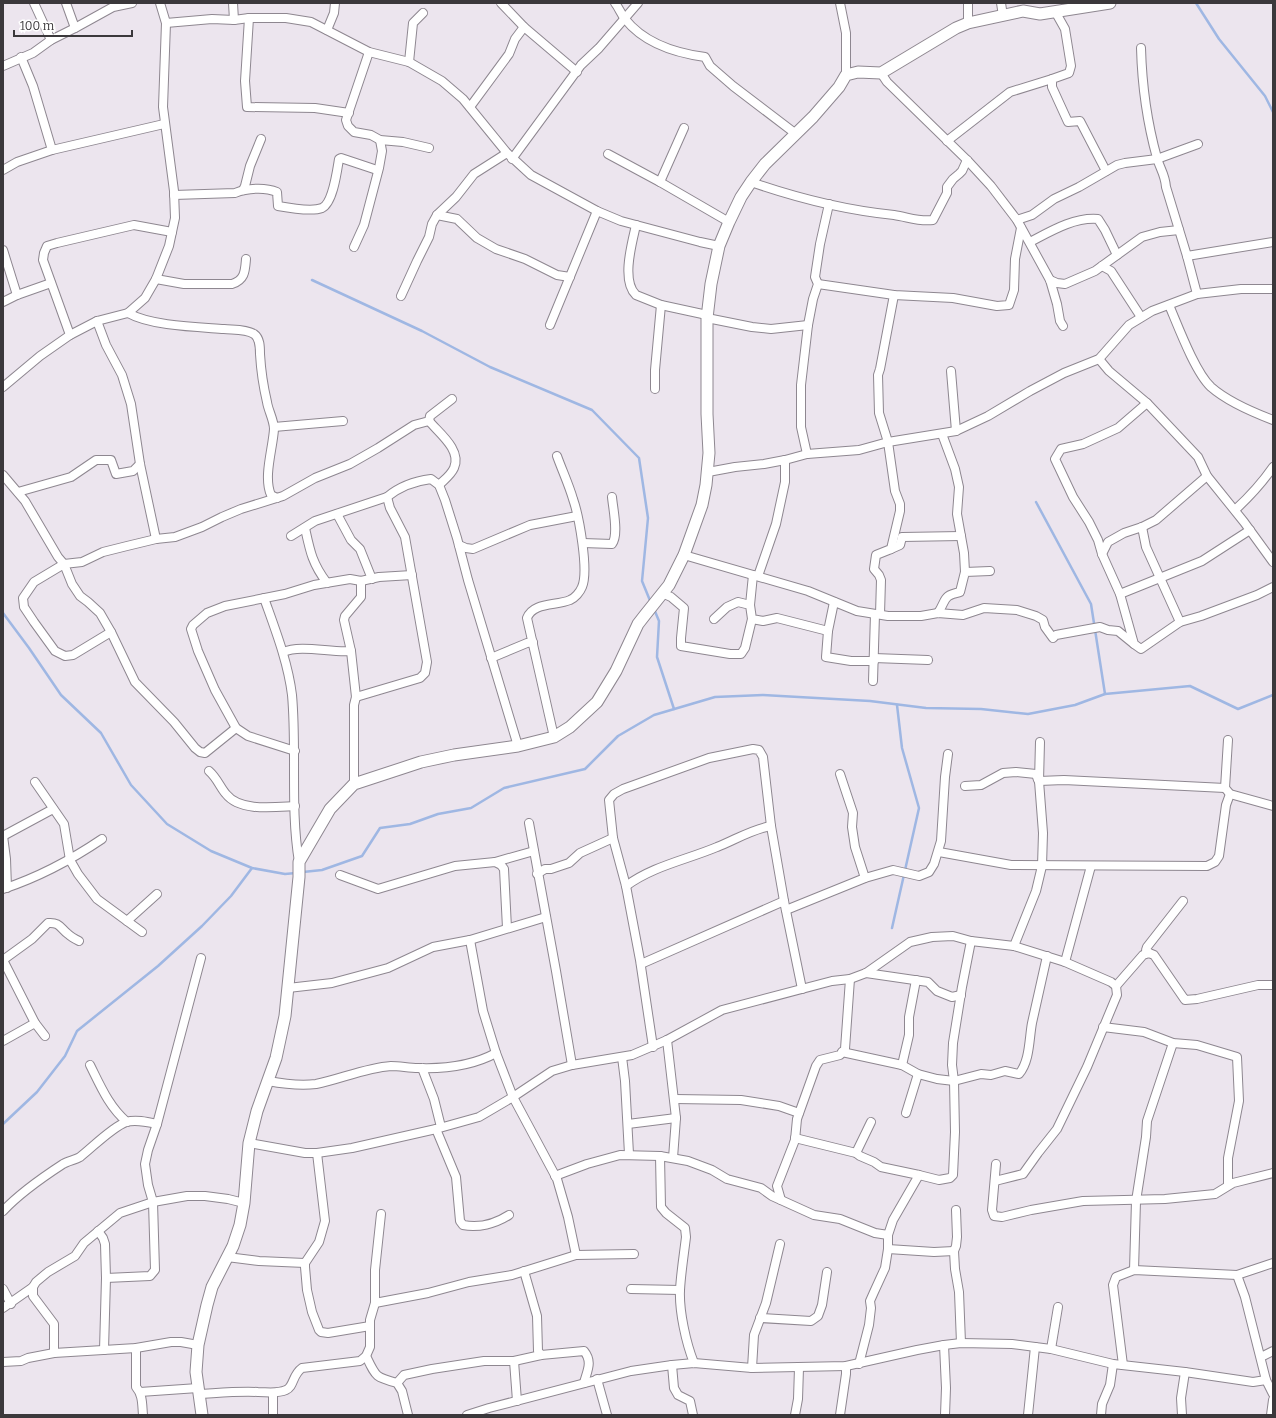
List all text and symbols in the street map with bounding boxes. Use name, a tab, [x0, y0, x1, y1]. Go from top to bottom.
scale bar	[14, 12, 132, 38]
text: 100 m	[20, 19, 55, 33]

